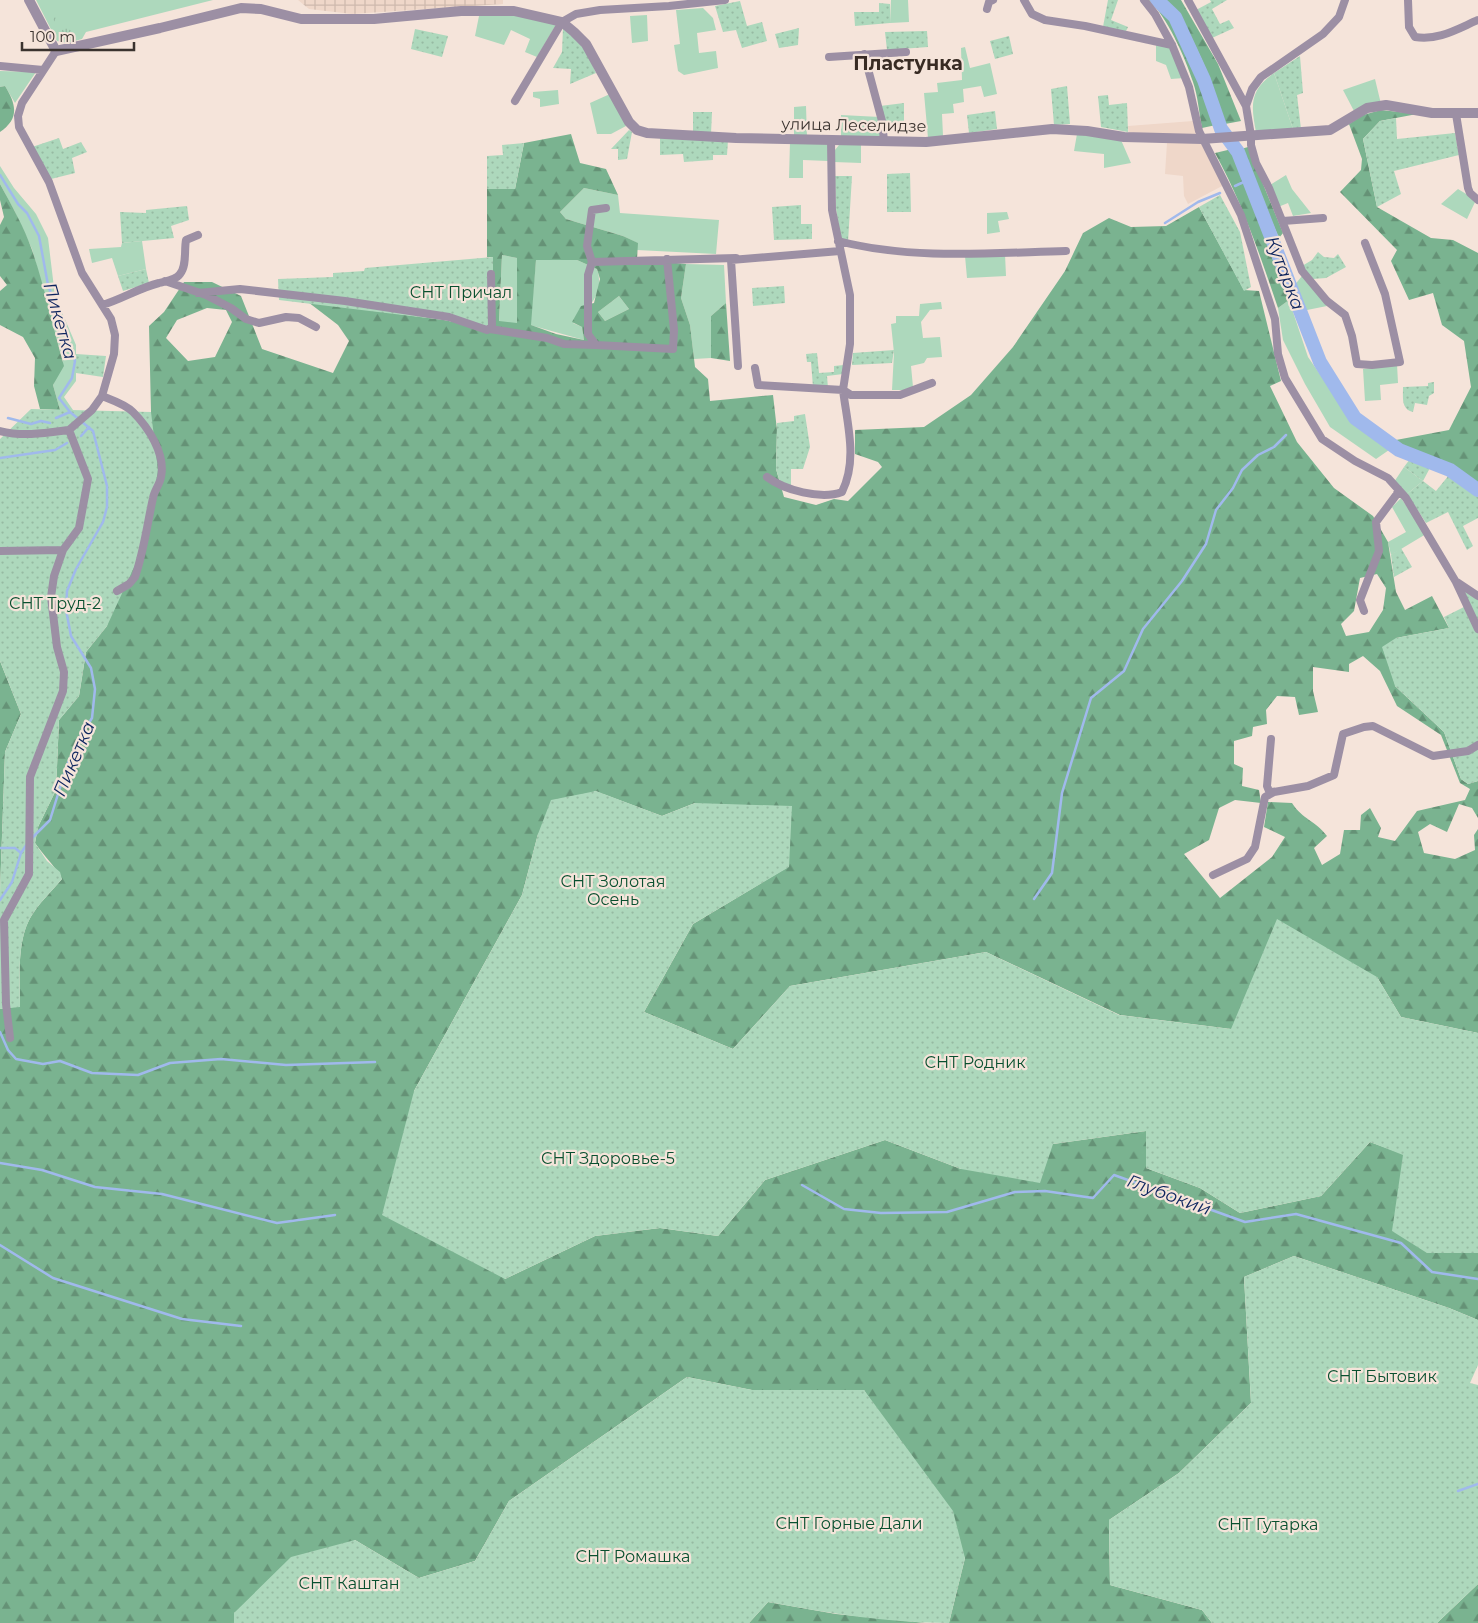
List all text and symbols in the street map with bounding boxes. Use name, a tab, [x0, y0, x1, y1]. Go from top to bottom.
scale bar	[22, 20, 135, 52]
text: 100 m	[30, 27, 75, 46]
district label: Пластунка	[853, 52, 963, 75]
street label: улица Леселидзе	[780, 114, 927, 136]
water label: Кутарка	[1261, 233, 1309, 313]
water label: Пикетка	[39, 280, 81, 362]
park label: СНТ Причал	[410, 283, 512, 302]
park label: СНТ Труд-2	[9, 594, 101, 613]
water label: Пикетка	[48, 718, 100, 800]
park label: СНТ Золотая Осень	[561, 872, 665, 909]
park label: СНТ Родник	[925, 1053, 1026, 1072]
park label: СНТ Здоровье-5	[541, 1149, 675, 1168]
water label: Глубокий	[1124, 1170, 1214, 1220]
park label: СНТ Бытовик	[1327, 1367, 1438, 1386]
park label: СНТ Горные Дали	[775, 1514, 923, 1533]
park label: СНТ Гутарка	[1218, 1515, 1318, 1534]
park label: СНТ Ромашка	[576, 1547, 690, 1566]
park label: СНТ Каштан	[298, 1574, 400, 1593]

